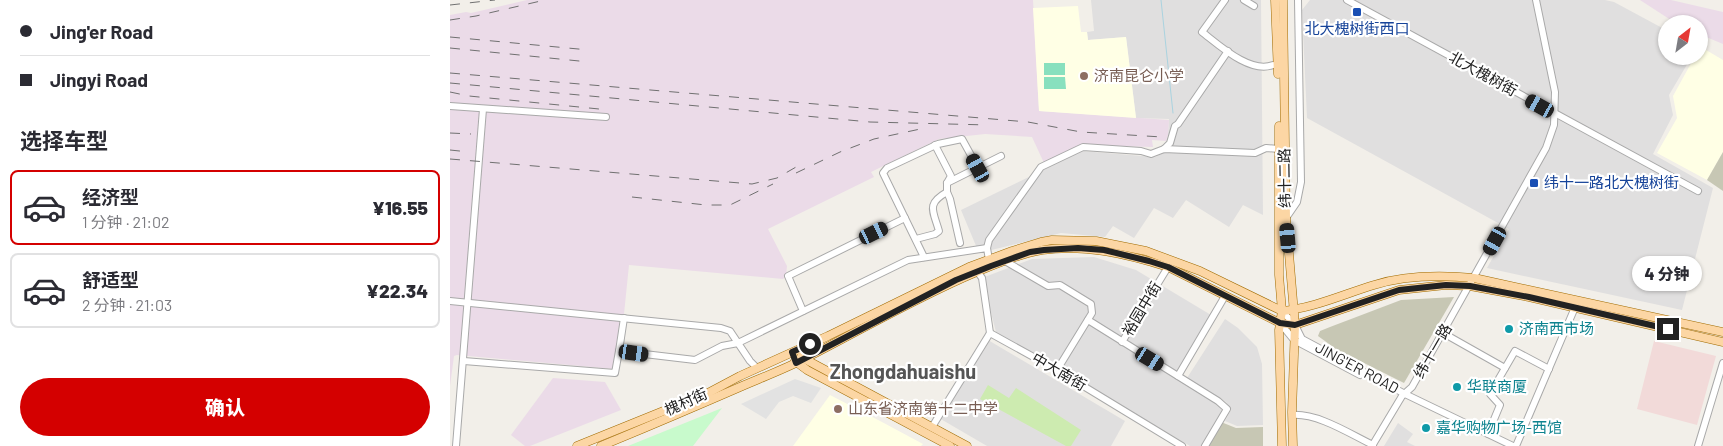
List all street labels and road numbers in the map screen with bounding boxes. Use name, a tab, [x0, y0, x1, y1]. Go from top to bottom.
street label: 北大槐树街	[1446, 47, 1521, 99]
street label: 纬十二路	[1274, 148, 1294, 208]
street label: 裕园中街	[1118, 278, 1164, 339]
street label: 纬十一路	[1409, 320, 1455, 381]
street label: JING'ER ROAD	[1313, 338, 1402, 397]
street label: 中大南街	[1029, 348, 1090, 394]
street label: 槐村街	[661, 384, 710, 418]

